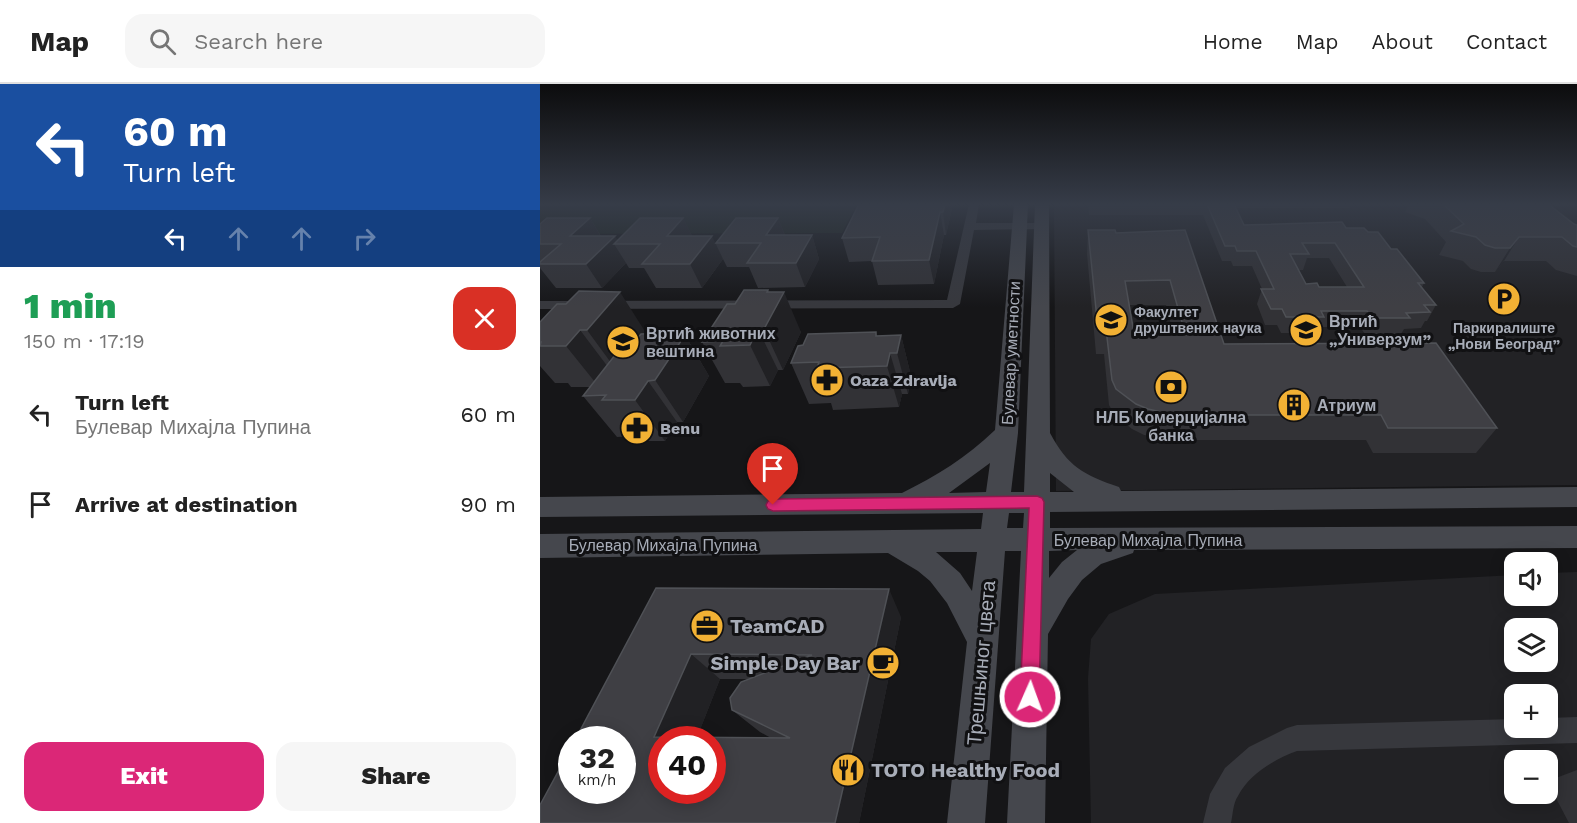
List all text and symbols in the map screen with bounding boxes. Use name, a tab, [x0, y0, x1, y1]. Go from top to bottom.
search box	[125, 14, 545, 68]
text: Map	[30, 25, 89, 58]
icon: search	[146, 25, 179, 58]
text: Search here	[194, 29, 323, 54]
text: Home	[1203, 29, 1263, 54]
text: Map	[1296, 29, 1339, 54]
text: About	[1372, 29, 1433, 54]
text: Contact	[1466, 29, 1547, 54]
text: 60 m	[123, 107, 227, 156]
icon: left	[24, 108, 102, 186]
text: Turn left	[123, 157, 235, 189]
icon: left	[159, 222, 192, 255]
icon: ahead	[222, 222, 255, 255]
icon: ahead	[285, 222, 318, 255]
icon: right	[348, 222, 381, 255]
street label: Булевар уметности	[998, 281, 1024, 425]
parking icon: Паркиралиште „Нови Београд”	[1486, 281, 1522, 317]
text: 1 min	[24, 285, 117, 327]
button: close	[453, 287, 516, 350]
school or university icon: Факултет друштвених наука	[1093, 302, 1129, 338]
place label: Факултет друштвених наука	[1134, 304, 1262, 336]
school or university icon: Вртић „Универзум”	[1288, 312, 1324, 348]
place label: Вртић „Универзум”	[1329, 312, 1431, 349]
place label: Паркиралиште „Нови Београд”	[1448, 320, 1561, 352]
school or university icon: Вртић животних вештина	[605, 324, 641, 360]
place label: Вртић животних вештина	[646, 324, 776, 361]
text: 150 m · 17:19	[24, 329, 145, 353]
pharmacy icon: Oaza Zdravlja	[809, 362, 845, 398]
bank icon: НЛБ Комерцијална банка	[1153, 369, 1189, 405]
place label: Oaza Zdravlja	[850, 371, 958, 390]
building icon: Атриум	[1276, 387, 1312, 423]
text: Turn left	[75, 390, 169, 415]
place label: Атриум	[1317, 396, 1376, 415]
icon: left	[24, 398, 57, 431]
text: 60 m	[460, 402, 516, 427]
place label: НЛБ Комерцијална банка	[1096, 408, 1246, 445]
pharmacy icon: Benu	[619, 410, 655, 446]
text: Булевар Михајла Пупина	[75, 415, 311, 439]
place label: Benu	[660, 419, 700, 438]
pin	[747, 443, 798, 505]
icon: arrive	[756, 452, 789, 485]
icon: arrive	[24, 488, 57, 521]
text: Arrive at destination	[75, 492, 298, 517]
text: 90 m	[460, 492, 516, 517]
street label: Булевар Михајла Пупина	[1054, 531, 1242, 550]
street label: Булевар Михајла Пупина	[569, 536, 757, 555]
map controls	[1504, 552, 1558, 804]
button: sound	[1504, 552, 1558, 606]
street label: Трешњиног цвета	[962, 579, 1000, 746]
office icon: TeamCAD	[689, 608, 725, 644]
place label: TeamCAD	[730, 614, 825, 638]
button: layers	[1504, 618, 1558, 672]
cafe icon: Simple Day Bar	[865, 645, 901, 681]
place label: Simple Day Bar	[711, 651, 860, 675]
position arrow	[998, 665, 1062, 729]
button: +	[1504, 684, 1558, 738]
speed limit sign: 40	[648, 726, 726, 804]
text: 32	[579, 740, 615, 775]
button: Exit	[24, 742, 264, 811]
button: Share	[276, 742, 516, 811]
button: −	[1504, 750, 1558, 804]
restaurant icon: TOTO Healthy Food	[830, 752, 866, 788]
place label: TOTO Healthy Food	[871, 758, 1060, 782]
text: km/h	[578, 771, 616, 789]

